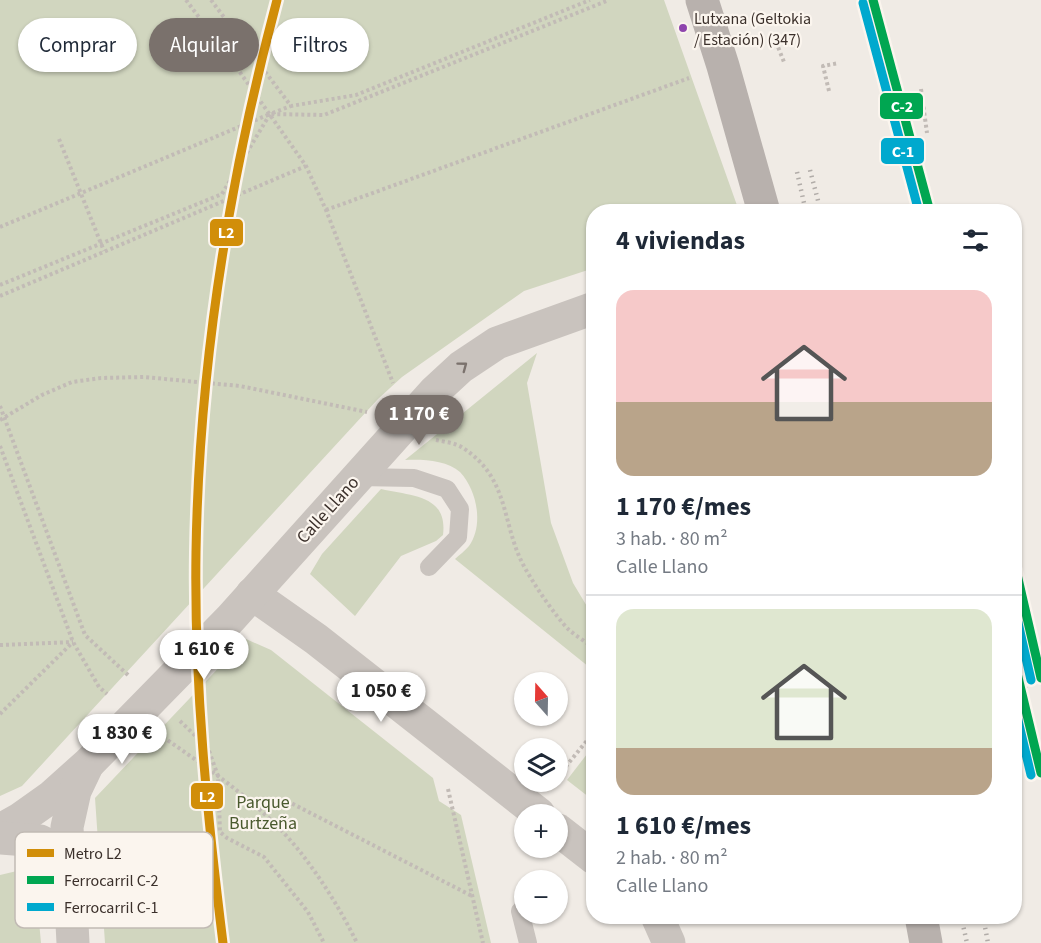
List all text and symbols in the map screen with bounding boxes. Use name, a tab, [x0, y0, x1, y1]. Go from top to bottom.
place label: Lutxana (Geltokia / Estación) (347)	[694, 8, 811, 51]
chip: Comprar	[18, 18, 137, 72]
chip: Alquilar	[149, 18, 259, 72]
chip: Filtros	[271, 18, 369, 72]
marker: Lutxana (Geltokia / Estación) (347)	[677, 22, 689, 34]
line badge: C-2	[879, 92, 924, 120]
text: C-2	[891, 96, 913, 118]
line badge: C-1	[880, 137, 925, 165]
text: C-1	[892, 141, 914, 163]
line badge: L2	[209, 218, 244, 247]
text: L2	[218, 222, 234, 244]
text: 4 viviendas	[616, 222, 745, 259]
icon: filters	[959, 224, 992, 257]
icon: home	[750, 329, 858, 437]
one-way arrow	[456, 363, 467, 374]
pin: 1 170 €	[364, 395, 474, 446]
text: 1 170 €	[389, 400, 449, 428]
street label: Calle Llano	[291, 471, 365, 549]
text: 1 170 €/mes	[616, 488, 751, 525]
text: 3 hab. · 80 m²	[616, 525, 728, 553]
text: Calle Llano	[616, 553, 708, 581]
pin: 1 610 €	[149, 630, 259, 681]
text: 1 610 €	[174, 635, 234, 663]
icon: home	[750, 648, 858, 756]
pin: 1 050 €	[326, 672, 436, 723]
north arrow	[514, 672, 568, 726]
map controls	[514, 672, 568, 924]
text: 1 050 €	[351, 677, 411, 705]
pin: 1 830 €	[67, 714, 177, 765]
text: 1 830 €	[92, 719, 152, 747]
button: layers	[514, 738, 568, 792]
line badge: L2	[190, 782, 224, 810]
text: L2	[199, 786, 215, 808]
park label: Parque Burtzeña	[229, 790, 297, 836]
button: +	[514, 804, 568, 858]
text: 1 610 €/mes	[616, 807, 751, 844]
legend	[15, 832, 213, 928]
text: Metro L2	[64, 843, 122, 865]
text: 2 hab. · 80 m²	[616, 844, 728, 872]
text: Ferrocarril C-2	[64, 870, 158, 892]
button: −	[514, 870, 568, 924]
text: Calle Llano	[616, 872, 708, 900]
text: Ferrocarril C-1	[64, 897, 158, 919]

